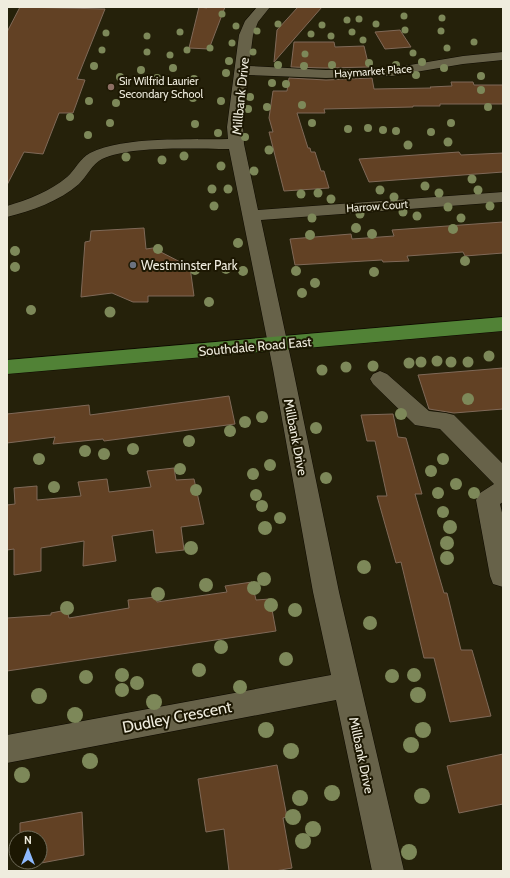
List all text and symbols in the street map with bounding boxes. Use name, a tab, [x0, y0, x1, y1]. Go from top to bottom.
street label: Millbank Drive	[228, 56, 252, 136]
street label: Haymarket Place	[334, 61, 413, 81]
place label: Sir Wilfrid Laurier Secondary School	[119, 74, 204, 101]
marker: Sir Wilfrid Laurier Secondary School	[106, 82, 116, 92]
street label: Harrow Court	[346, 197, 409, 215]
place label: Westminster Park	[141, 257, 238, 273]
marker: Westminster Park	[128, 260, 138, 270]
street label: Southdale Road East	[198, 333, 313, 359]
street label: Millbank Drive	[281, 397, 311, 477]
street label: Dudley Crescent	[121, 697, 234, 737]
street label: Millbank Drive	[346, 715, 378, 795]
north arrow	[8, 830, 48, 870]
text: N	[24, 833, 32, 847]

